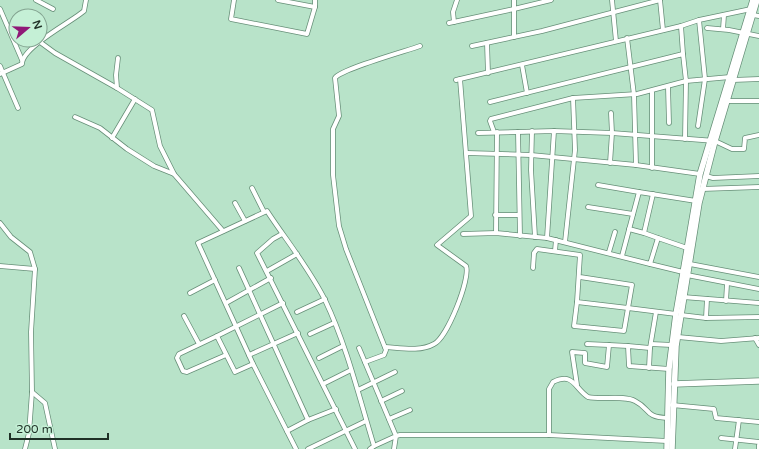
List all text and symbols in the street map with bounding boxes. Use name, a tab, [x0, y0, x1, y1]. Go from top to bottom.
north arrow	[8, 8, 48, 48]
text: N	[29, 19, 45, 31]
scale bar	[10, 415, 108, 441]
text: 200 m	[16, 422, 53, 436]

